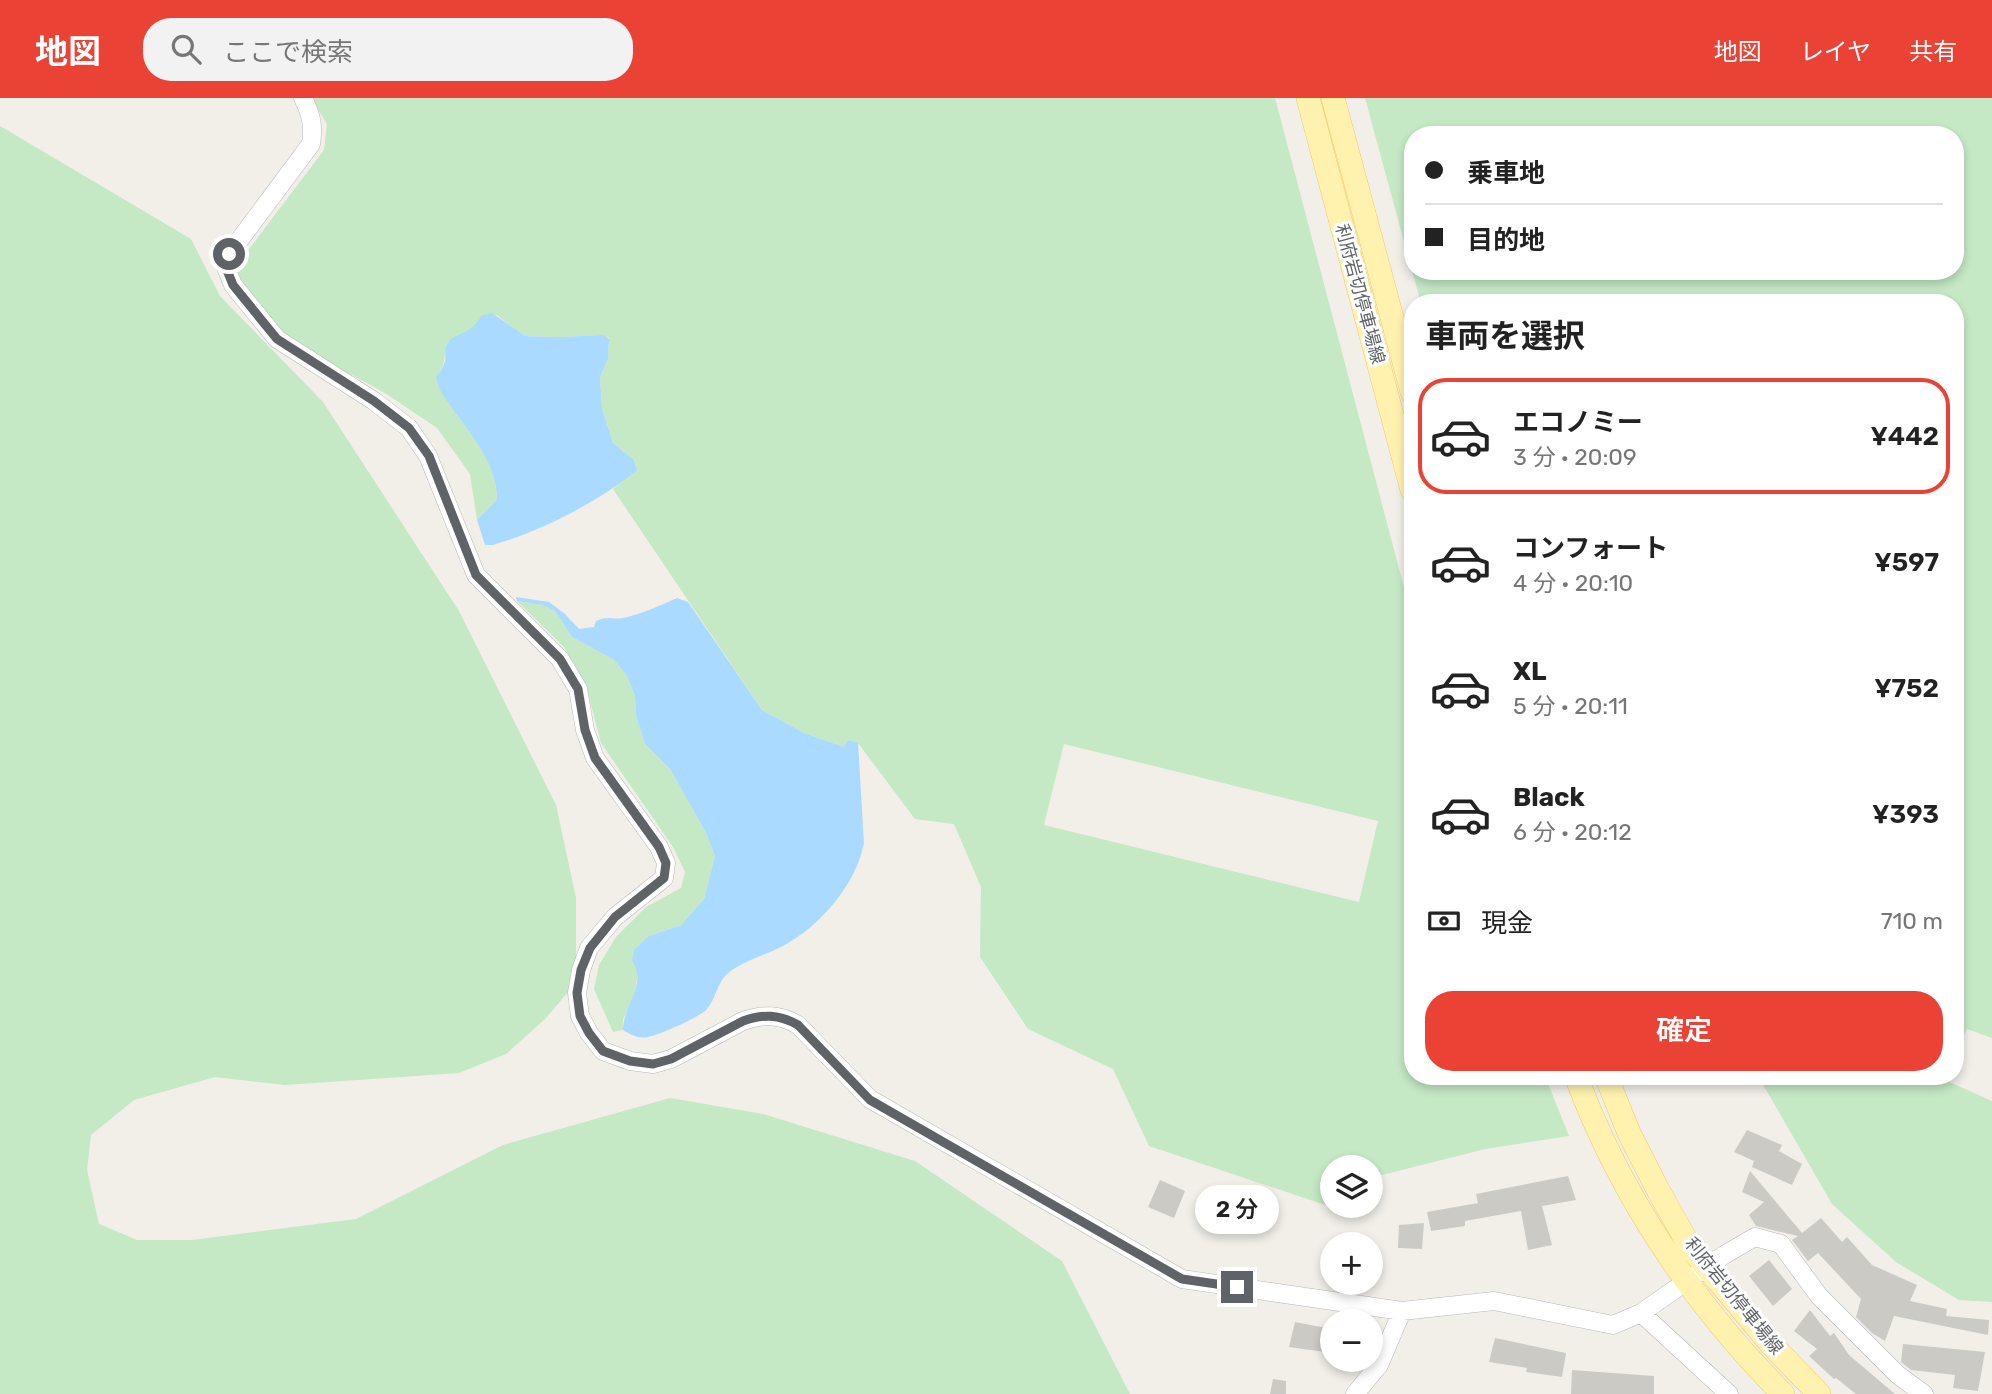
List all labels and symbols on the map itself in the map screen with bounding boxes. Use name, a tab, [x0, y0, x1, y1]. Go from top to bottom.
street label: 利府岩切停車場線	[1331, 222, 1389, 366]
route start	[213, 238, 245, 270]
callout: 2 分	[1195, 1186, 1279, 1234]
street label: 利府岩切停車場線	[1680, 1233, 1788, 1359]
route end	[1221, 1271, 1253, 1303]

